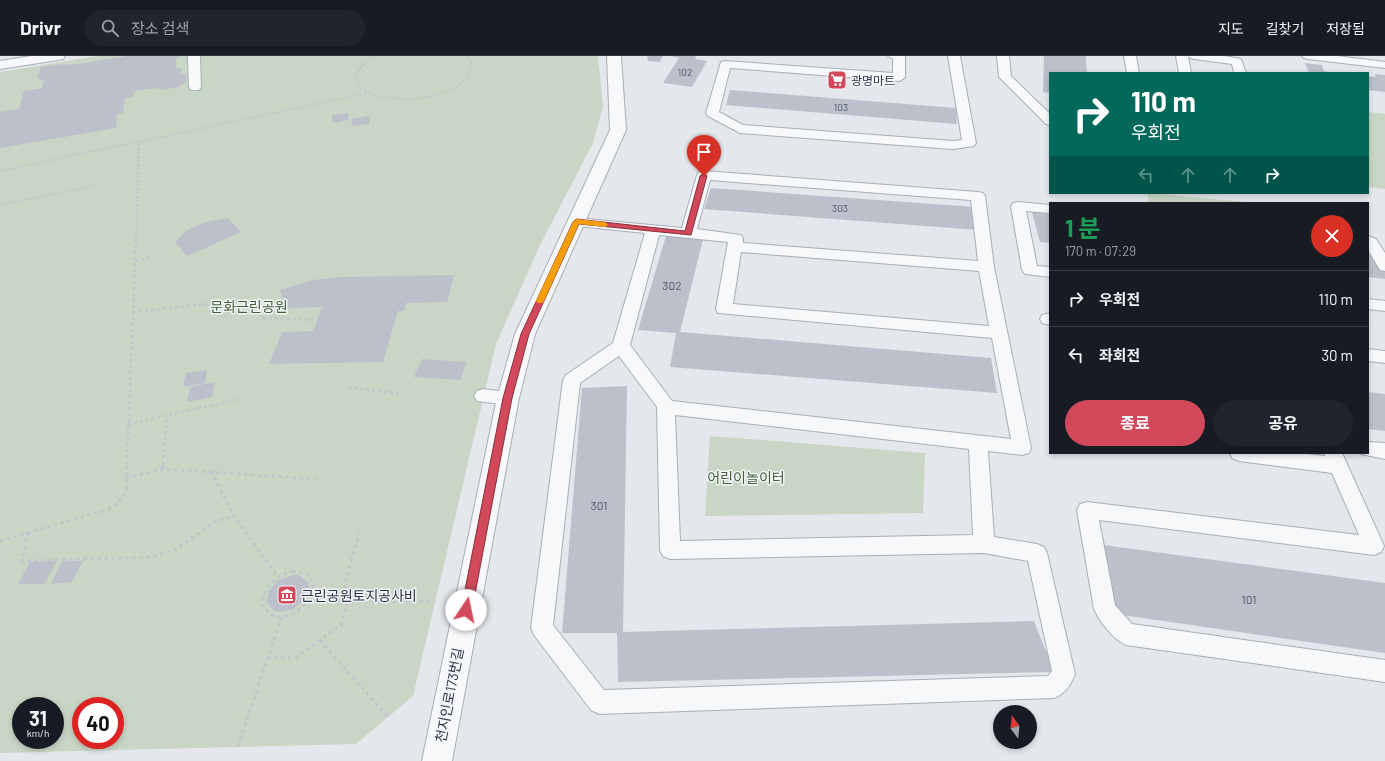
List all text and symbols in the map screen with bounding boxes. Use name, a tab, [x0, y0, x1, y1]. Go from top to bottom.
search box	[85, 10, 365, 46]
text: Drivr	[20, 16, 61, 39]
icon: search	[99, 17, 121, 39]
text: 장소 검색	[131, 19, 189, 37]
text: 지도	[1218, 20, 1244, 37]
text: 길찾기	[1266, 20, 1304, 37]
text: 저장됨	[1326, 20, 1365, 37]
house number: 102	[678, 66, 692, 78]
supermarket icon: 광명마트	[826, 69, 848, 91]
place label: 광명마트	[851, 73, 895, 87]
text: 110 m	[1131, 84, 1196, 118]
icon: right	[1065, 88, 1117, 140]
house number: 103	[834, 101, 848, 113]
text: 우회전	[1131, 121, 1181, 143]
pin	[687, 135, 721, 176]
icon: arrive	[693, 141, 715, 163]
icon: left	[1135, 164, 1157, 186]
icon: ahead	[1177, 164, 1199, 186]
icon: ahead	[1219, 164, 1241, 186]
icon: right	[1261, 164, 1283, 186]
house number: 303	[832, 202, 848, 214]
text: 1 분	[1065, 213, 1100, 242]
button: close	[1311, 215, 1353, 257]
text: 170 m · 07:29	[1065, 243, 1136, 259]
house number: 302	[662, 278, 682, 292]
icon: right	[1065, 288, 1087, 310]
text: 우회전	[1099, 290, 1140, 308]
text: 110 m	[1319, 290, 1353, 308]
park label: 문화근린공원	[210, 298, 288, 315]
icon: left	[1065, 344, 1087, 366]
text: 좌회전	[1099, 346, 1140, 364]
text: 30 m	[1321, 346, 1353, 364]
button: 종료	[1065, 400, 1205, 446]
button: 공유	[1213, 400, 1353, 446]
park label: 어린이놀이터	[707, 469, 785, 486]
house number: 301	[591, 498, 607, 512]
museum icon: 근린공원토지공사비	[276, 584, 298, 606]
place label: 근린공원토지공사비	[301, 587, 417, 604]
position arrow	[445, 589, 487, 631]
house number: 101	[1242, 592, 1256, 606]
street label: 천지인로173번길	[431, 646, 467, 744]
speed limit sign: 40	[72, 697, 124, 749]
north arrow	[993, 705, 1037, 749]
map controls	[993, 705, 1037, 749]
text: 31	[29, 706, 47, 730]
text: km/h	[27, 727, 49, 739]

